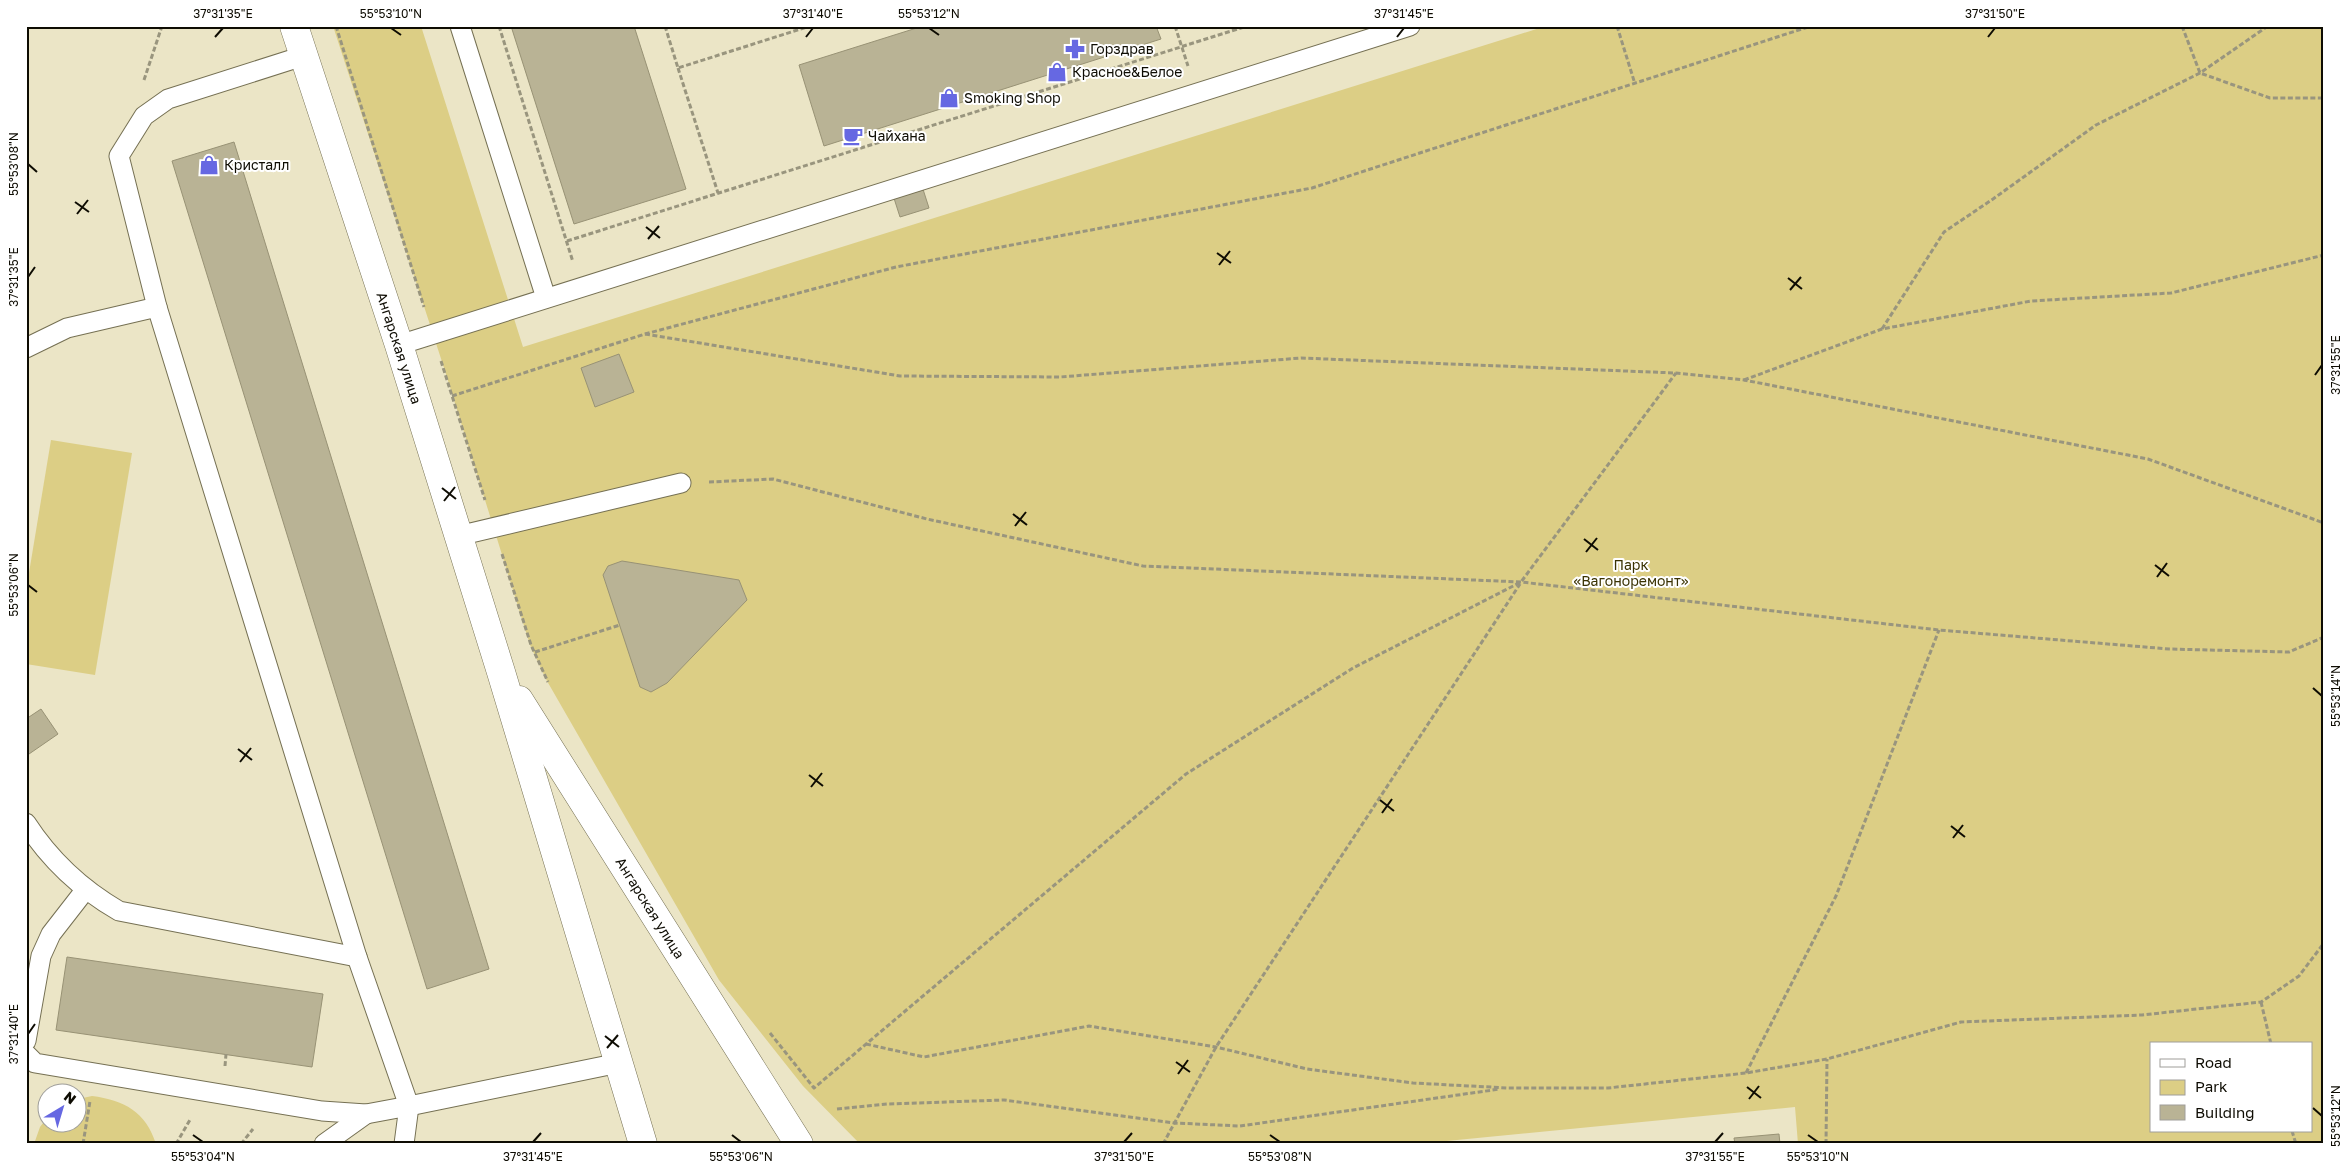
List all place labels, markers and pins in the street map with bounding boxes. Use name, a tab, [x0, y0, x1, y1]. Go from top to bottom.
pharmacy icon: Горздрав	[1064, 38, 1086, 60]
place label: Горздрав	[1090, 40, 1154, 57]
shop icon: Красное&Белое	[1046, 61, 1068, 83]
place label: Красное&Белое	[1072, 63, 1182, 80]
shop icon: Smoking Shop	[938, 87, 960, 109]
place label: Smoking Shop	[964, 89, 1061, 106]
cafe icon: Чайхана	[842, 125, 864, 147]
place label: Чайхана	[868, 127, 926, 144]
shop icon: Кристалл	[198, 154, 220, 176]
place label: Кристалл	[224, 156, 289, 173]

